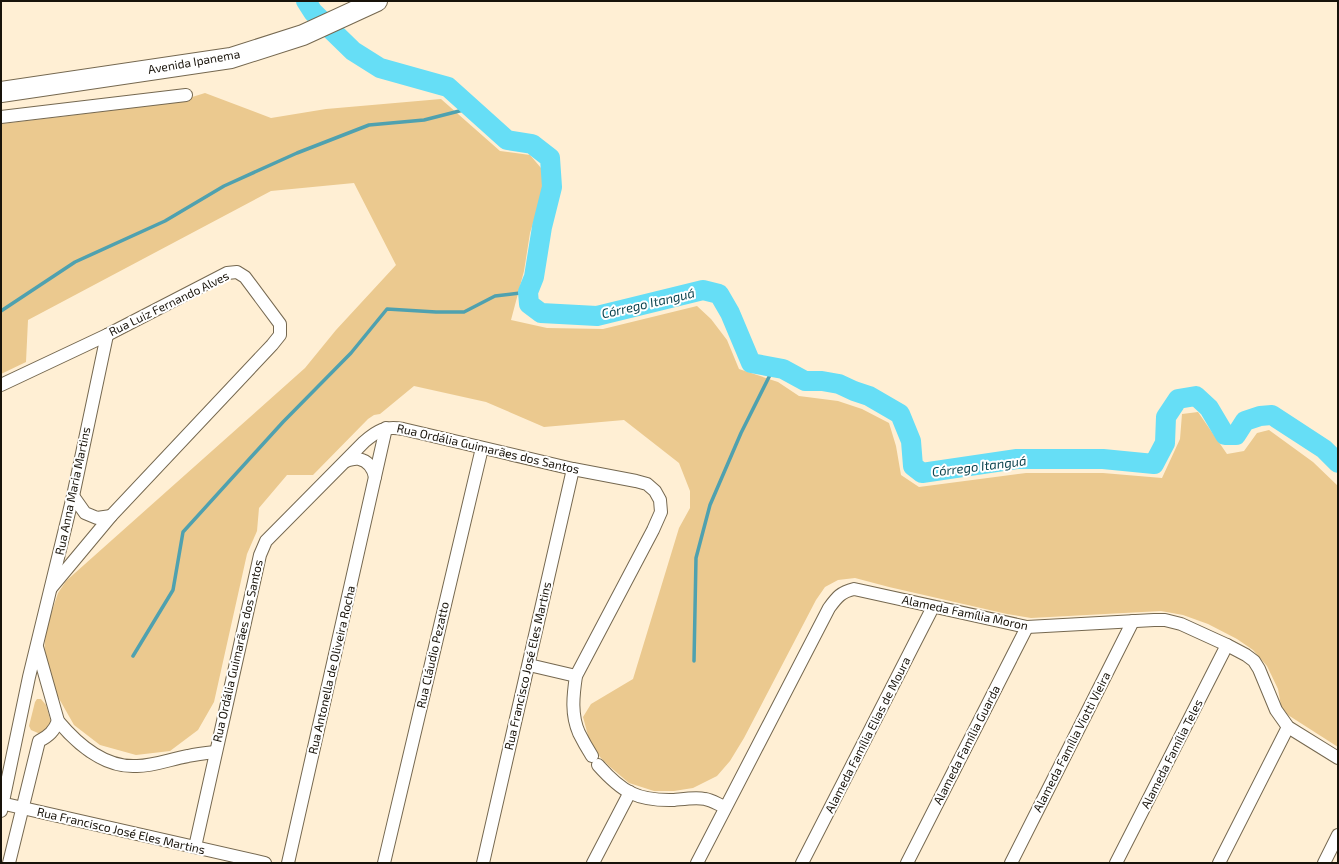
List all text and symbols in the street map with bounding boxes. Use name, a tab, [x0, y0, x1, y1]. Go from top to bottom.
street label: Avenida Ipanema	[147, 46, 241, 76]
street label: Rua Luiz Fernando Alves	[106, 268, 231, 338]
water label: Córrego Itanguá	[600, 285, 696, 321]
street label: Rua Ordália Guimarães dos Santos	[396, 420, 581, 476]
street label: Rua Anna Maria Martins	[52, 425, 92, 556]
water label: Córrego Itanguá	[931, 452, 1027, 480]
street label: Rua Ordália Guimarães dos Santos	[209, 558, 265, 743]
street label: Rua Francisco José Eles Martins	[501, 580, 553, 751]
street label: Rua Antonella de Oliveira Rocha	[305, 584, 357, 756]
street label: Alameda Família Moron	[901, 592, 1030, 632]
street label: Rua Cláudio Pezatto	[413, 600, 451, 709]
street label: Alameda Família Elias de Moura	[822, 654, 913, 815]
street label: Alameda Família Viotti Vieira	[1030, 669, 1113, 814]
street label: Alameda Família Guarda	[930, 683, 1002, 806]
street label: Alameda Família Teles	[1137, 697, 1205, 810]
street label: Rua Francisco José Eles Martins	[36, 804, 207, 856]

